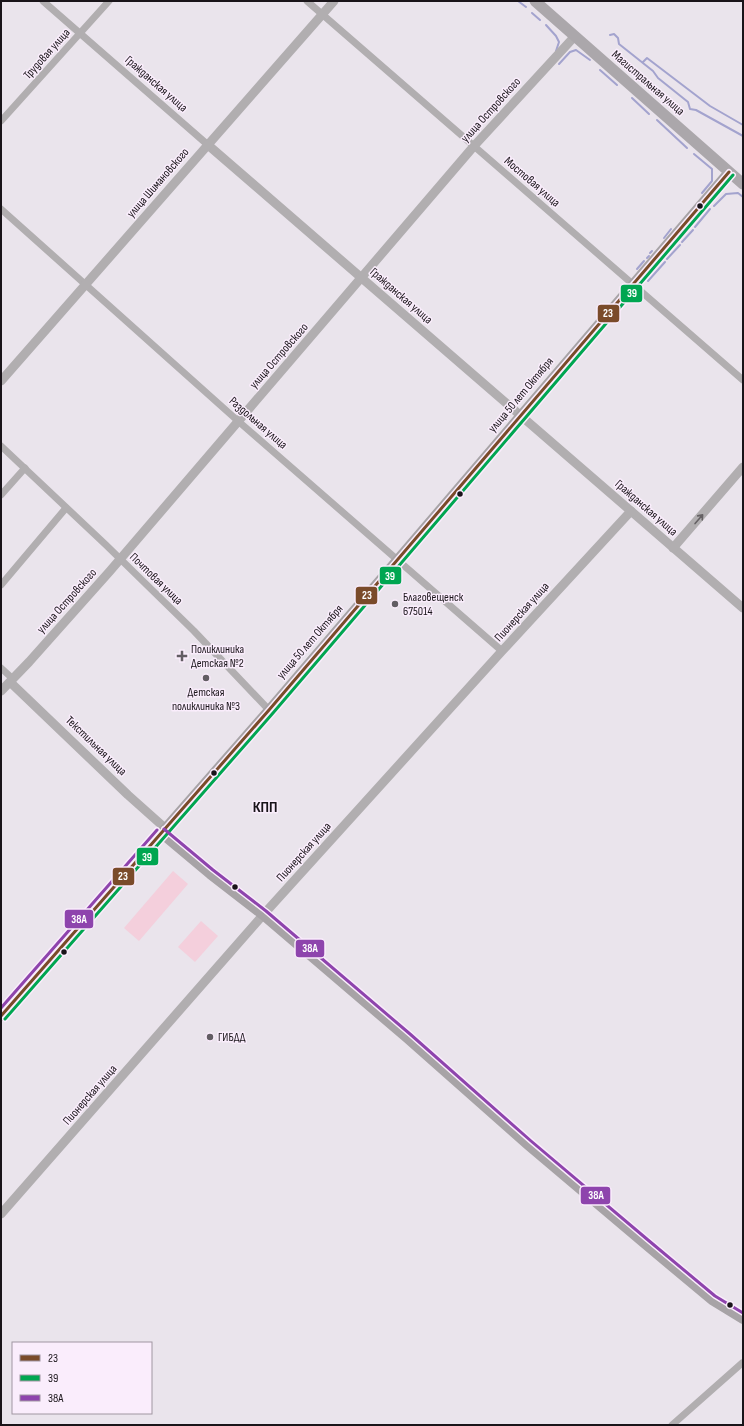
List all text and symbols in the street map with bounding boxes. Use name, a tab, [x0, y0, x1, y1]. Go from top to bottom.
street label: Трудовая улица	[20, 25, 74, 82]
street label: Магистральная улица	[608, 47, 688, 119]
street label: Гражданская улица	[122, 53, 191, 115]
street label: улица Островского	[458, 74, 524, 146]
street label: улица Шимановского	[124, 145, 192, 221]
street label: Мостовая улица	[501, 154, 563, 211]
unlabelled marker	[695, 201, 705, 211]
street label: Гражданская улица	[367, 265, 436, 327]
line badge: 39	[620, 284, 643, 303]
text: 39	[627, 287, 637, 300]
line badge: 23	[597, 304, 620, 323]
text: 23	[603, 307, 613, 320]
street label: улица Островского	[246, 320, 312, 392]
street label: улица 50 лет Октября	[485, 354, 557, 436]
street label: Раздольная улица	[226, 394, 290, 453]
street label: Гражданская улица	[612, 477, 681, 539]
unlabelled marker	[455, 489, 465, 499]
one-way arrow	[694, 514, 703, 524]
street label: Почтовая улица	[126, 550, 186, 608]
street label: улица Островского	[34, 565, 100, 637]
line badge: 39	[379, 566, 402, 585]
text: 39	[385, 570, 395, 583]
street label: Пионерская улица	[491, 579, 553, 645]
line badge: 23	[355, 586, 378, 605]
text: 23	[362, 589, 372, 602]
place label: Благовещенск 675014	[403, 590, 464, 619]
marker: Благовещенск 675014	[390, 599, 400, 609]
street label: улица 50 лет Октября	[274, 602, 347, 682]
place label: Поликлиника Детская №2	[191, 642, 245, 671]
marker: Поликлиника Детская №2	[176, 650, 188, 662]
marker: Детская поликлиника №3	[201, 673, 211, 683]
place label: Детская поликлиника №3	[172, 685, 240, 714]
street label: Текстильная улица	[62, 713, 130, 779]
unlabelled marker	[209, 768, 219, 778]
district label: КПП	[253, 798, 277, 817]
street label: Пионерская улица	[273, 819, 335, 885]
line badge: 39	[136, 847, 159, 866]
text: 39	[142, 851, 152, 864]
line badge: 23	[112, 867, 135, 886]
text: 23	[118, 870, 128, 883]
unlabelled marker	[230, 882, 240, 892]
line badge: 38А	[64, 909, 94, 929]
text: 38А	[71, 913, 87, 926]
line badge: 38А	[295, 939, 325, 958]
text: 38А	[302, 942, 318, 955]
unlabelled marker	[59, 947, 69, 957]
place label: ГИБДД	[218, 1030, 246, 1045]
marker: ГИБДД	[205, 1032, 215, 1042]
street label: Пионерская улица	[60, 1062, 120, 1128]
line badge: 38А	[580, 1186, 611, 1205]
text: 38А	[588, 1189, 604, 1202]
unlabelled marker	[725, 1300, 735, 1310]
legend	[12, 1342, 152, 1414]
text: 23	[48, 1351, 58, 1366]
text: 39	[48, 1371, 58, 1386]
text: 38А	[48, 1391, 64, 1406]

